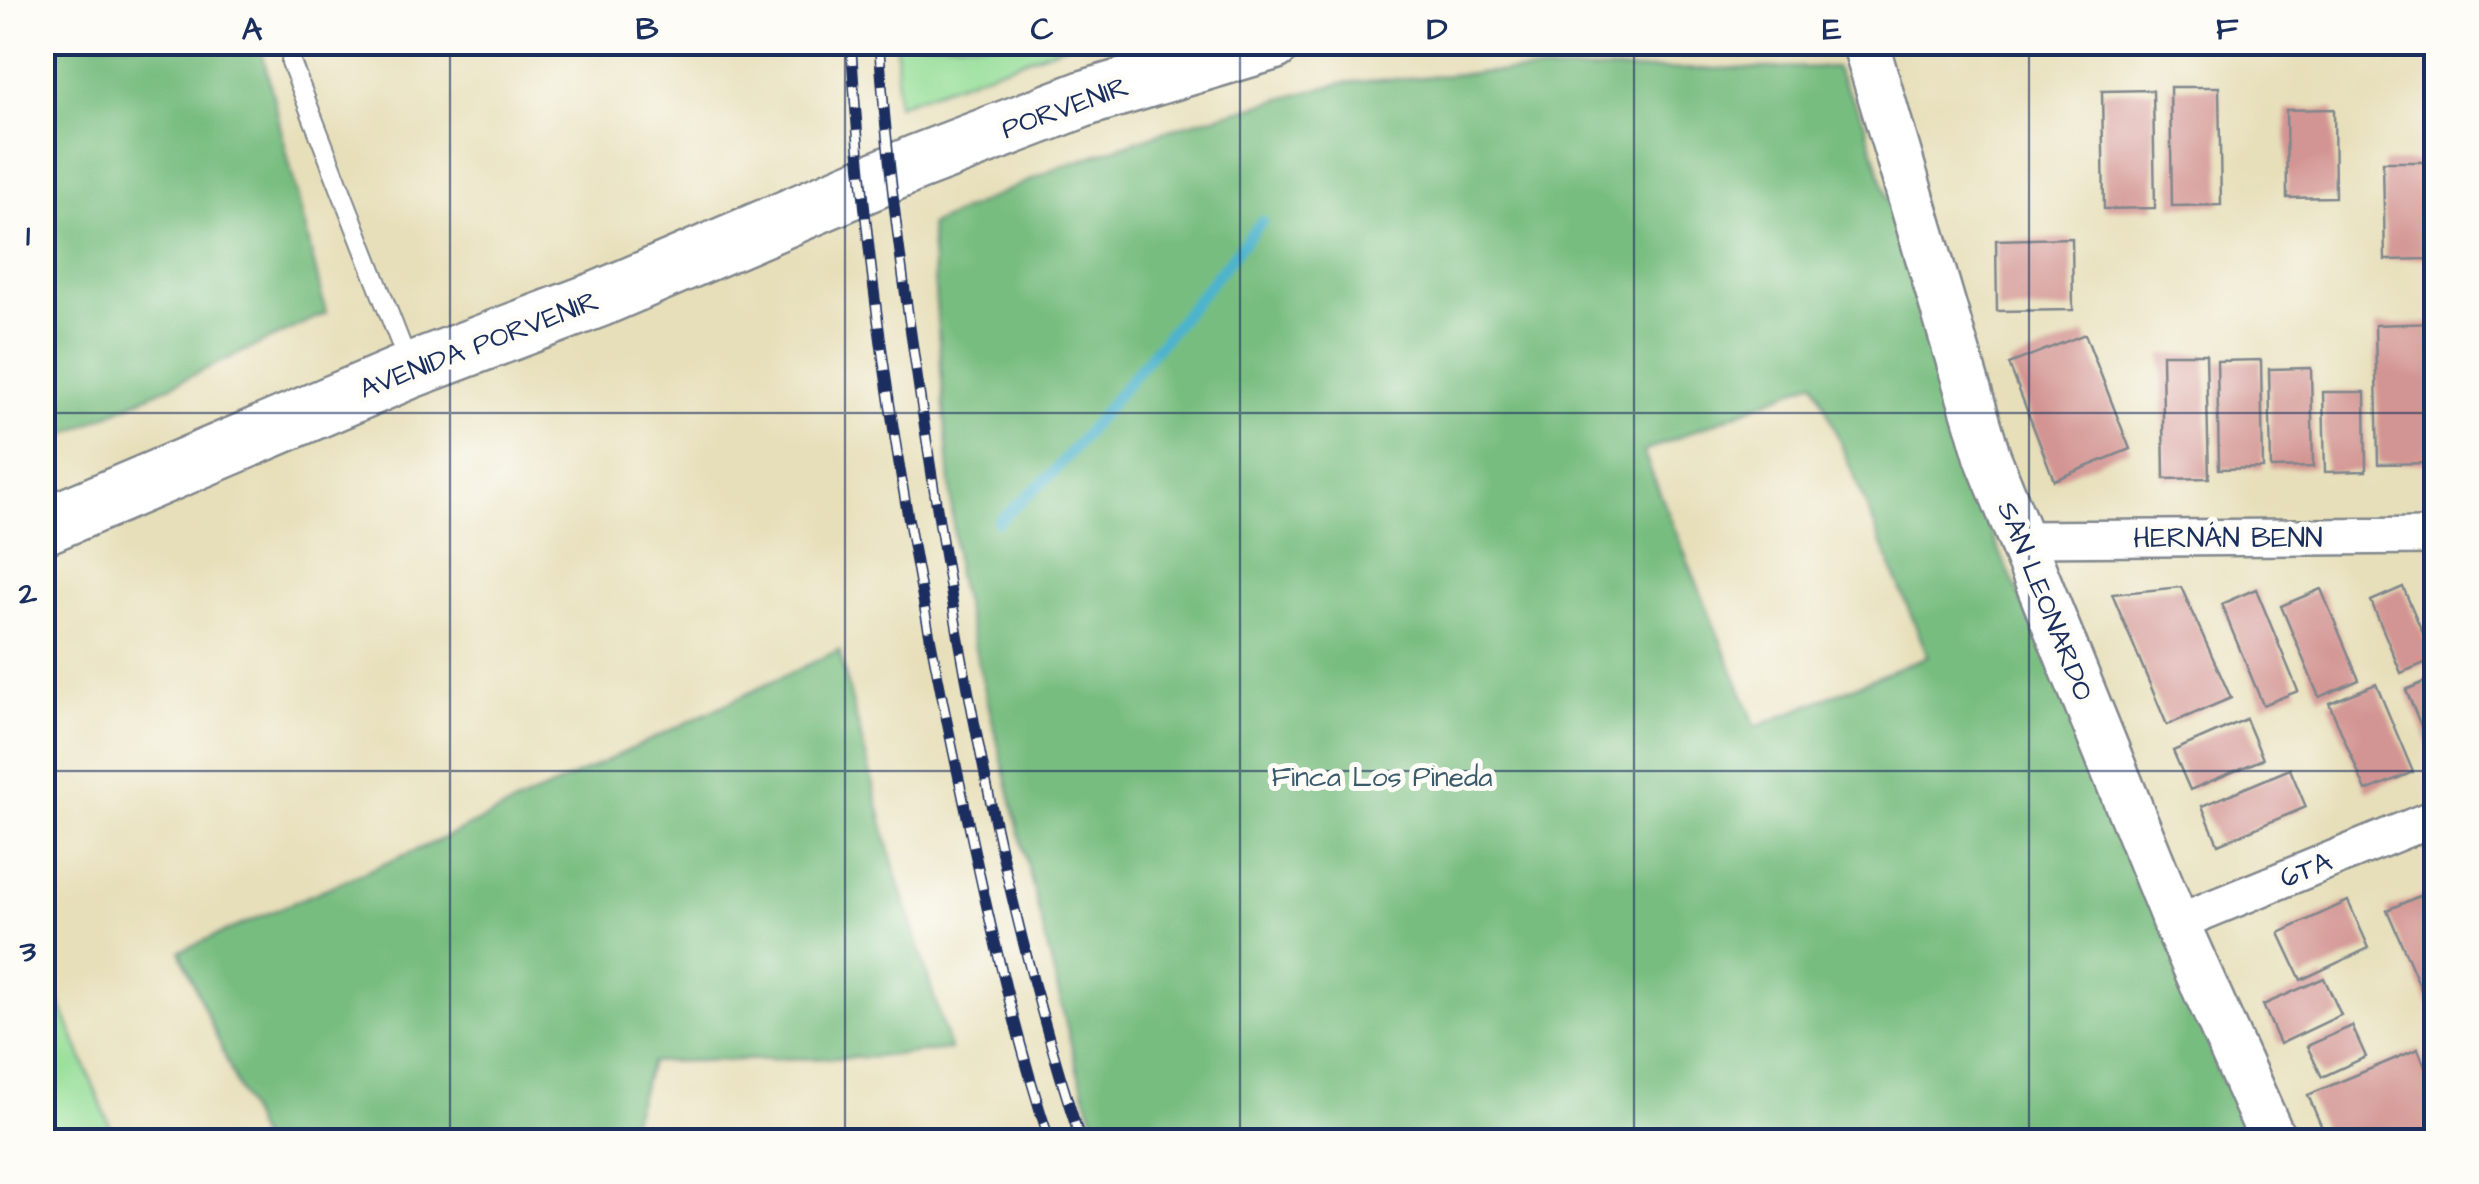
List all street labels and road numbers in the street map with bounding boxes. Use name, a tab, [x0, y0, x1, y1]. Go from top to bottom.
street label: PORVENIR	[996, 67, 1134, 149]
street label: AVENIDA PORVENIR	[354, 281, 604, 409]
street label: SAN LEONARDO	[1987, 496, 2103, 706]
street label: HERNÁN BENN	[2133, 519, 2323, 558]
street label: 6TA	[2274, 842, 2338, 898]

